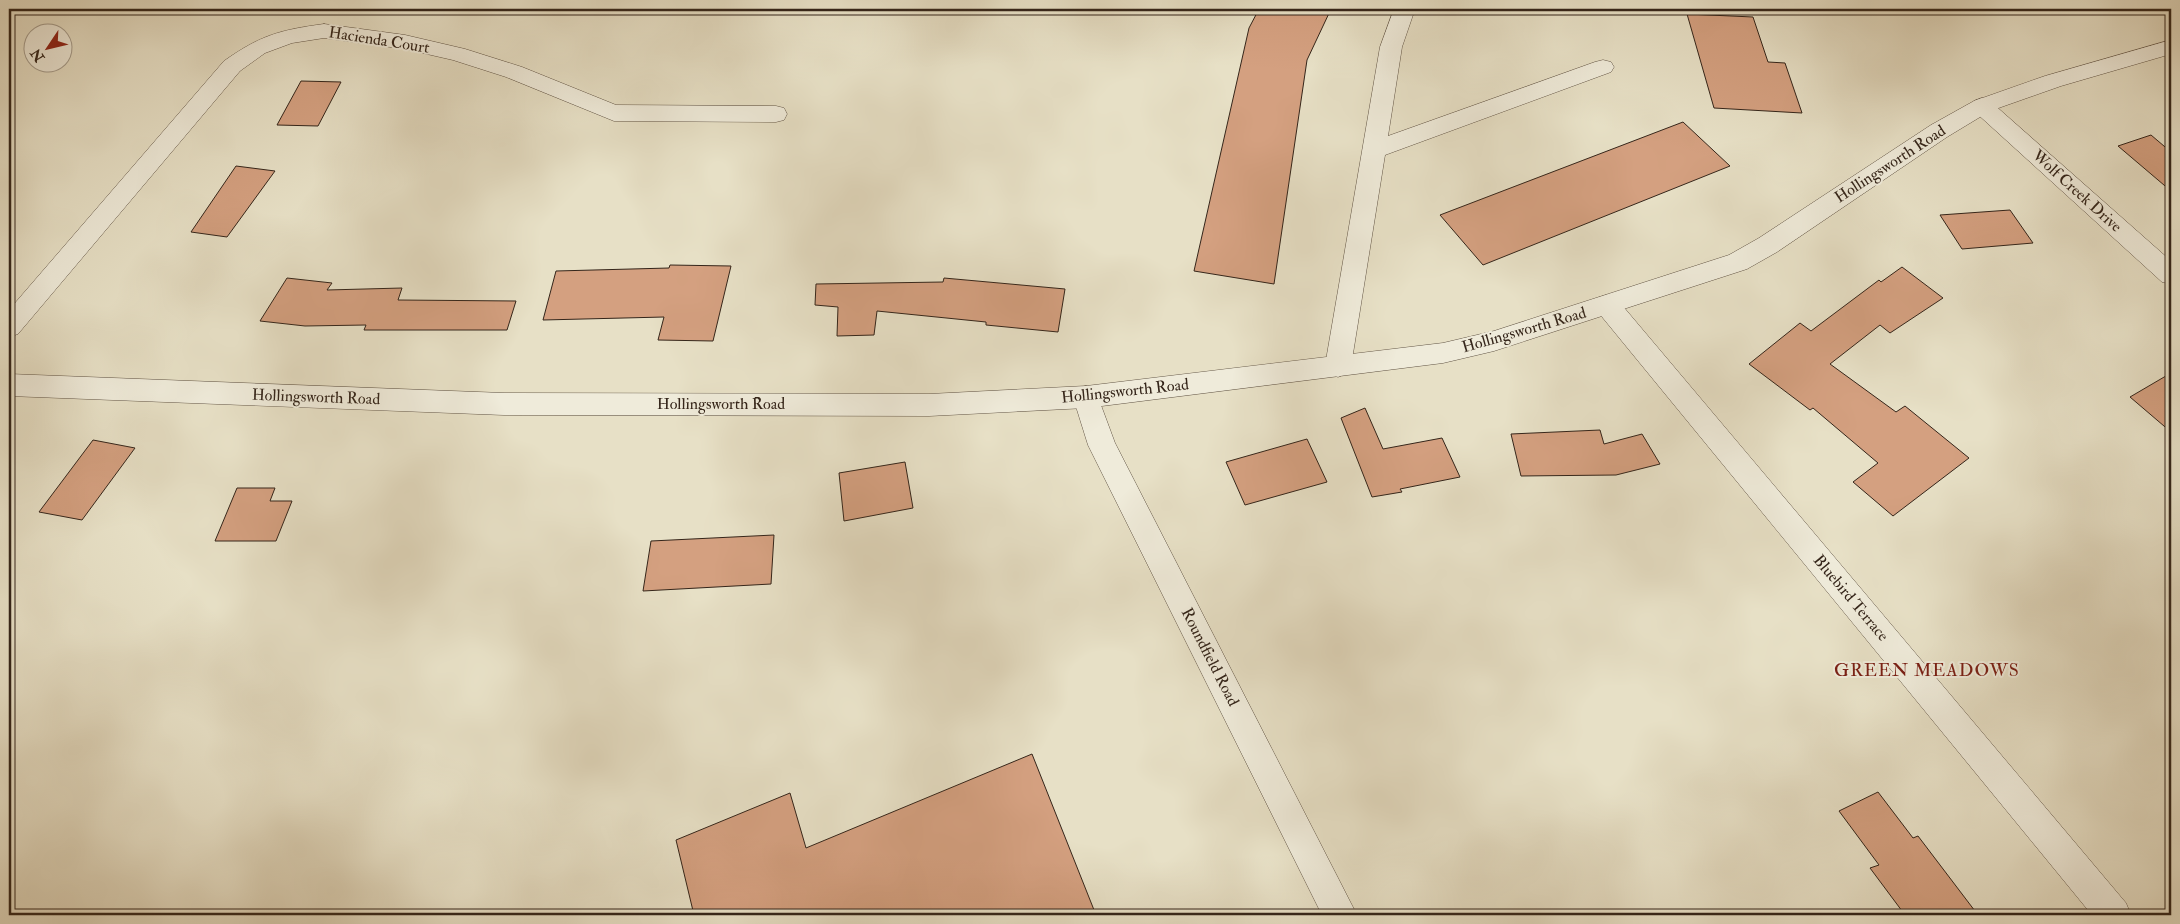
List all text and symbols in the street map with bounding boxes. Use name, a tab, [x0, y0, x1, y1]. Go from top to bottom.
north arrow	[22, 22, 72, 72]
street label: Hacienda Court	[327, 22, 431, 58]
text: N	[27, 45, 49, 66]
street label: Hollingsworth Road	[1831, 121, 1949, 207]
street label: Wolf Creek Drive	[2027, 145, 2126, 237]
street label: Hollingsworth Road	[1460, 303, 1589, 357]
street label: Hollingsworth Road	[1060, 374, 1190, 408]
street label: Hollingsworth Road	[251, 385, 381, 409]
street label: Hollingsworth Road	[657, 394, 785, 414]
street label: Bluebird Terrace	[1809, 551, 1893, 646]
street label: Roundfield Road	[1177, 605, 1243, 710]
district label: GREEN MEADOWS	[1834, 659, 2020, 682]

